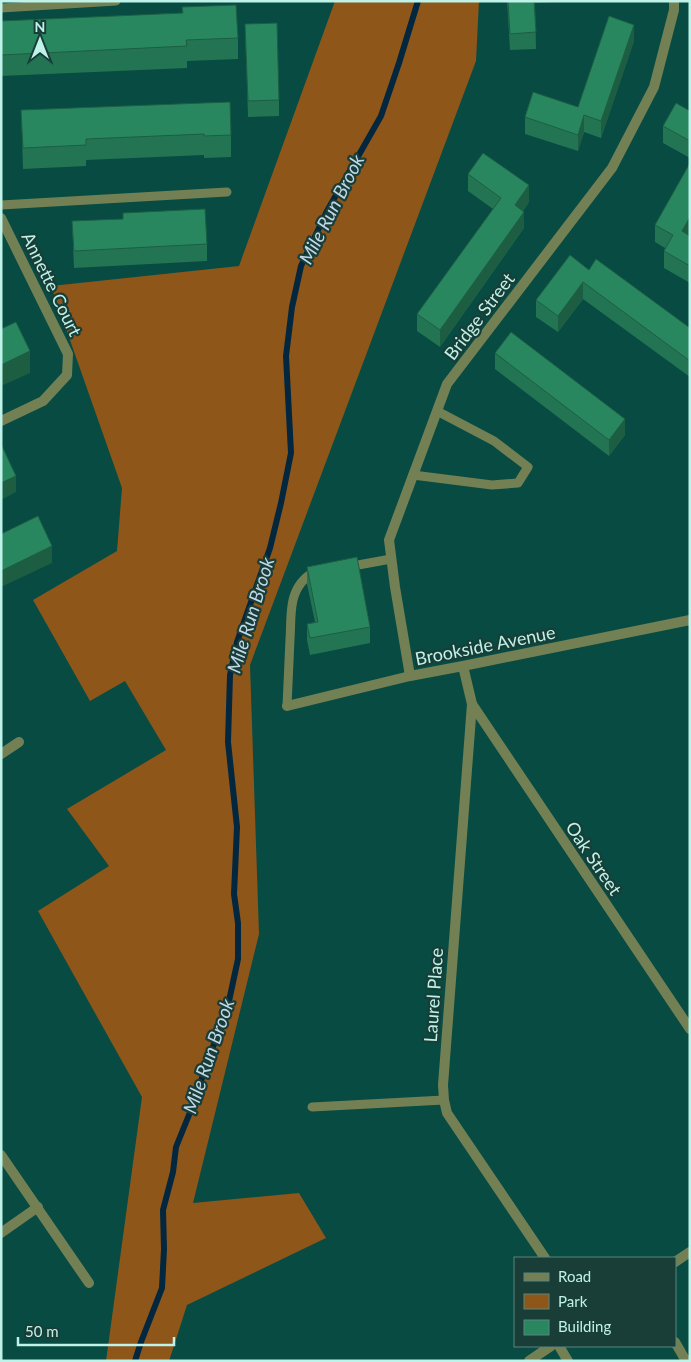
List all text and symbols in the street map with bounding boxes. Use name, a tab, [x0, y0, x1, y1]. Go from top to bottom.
north arrow	[15, 15, 65, 65]
text: N	[35, 18, 45, 35]
water label: Mile Run Brook	[294, 149, 369, 268]
street label: Annette Court	[17, 228, 87, 340]
street label: Bridge Street	[439, 268, 519, 364]
water label: Mile Run Brook	[221, 553, 279, 676]
street label: Brookside Avenue	[413, 621, 557, 669]
street label: Oak Street	[561, 817, 627, 900]
street label: Laurel Place	[419, 947, 447, 1043]
water label: Mile Run Brook	[178, 995, 239, 1116]
legend	[514, 1257, 676, 1347]
text: Road	[558, 1267, 591, 1285]
text: Park	[558, 1292, 588, 1310]
scale bar	[18, 1314, 174, 1346]
text: Building	[558, 1317, 611, 1335]
text: 50 m	[25, 1322, 59, 1340]

